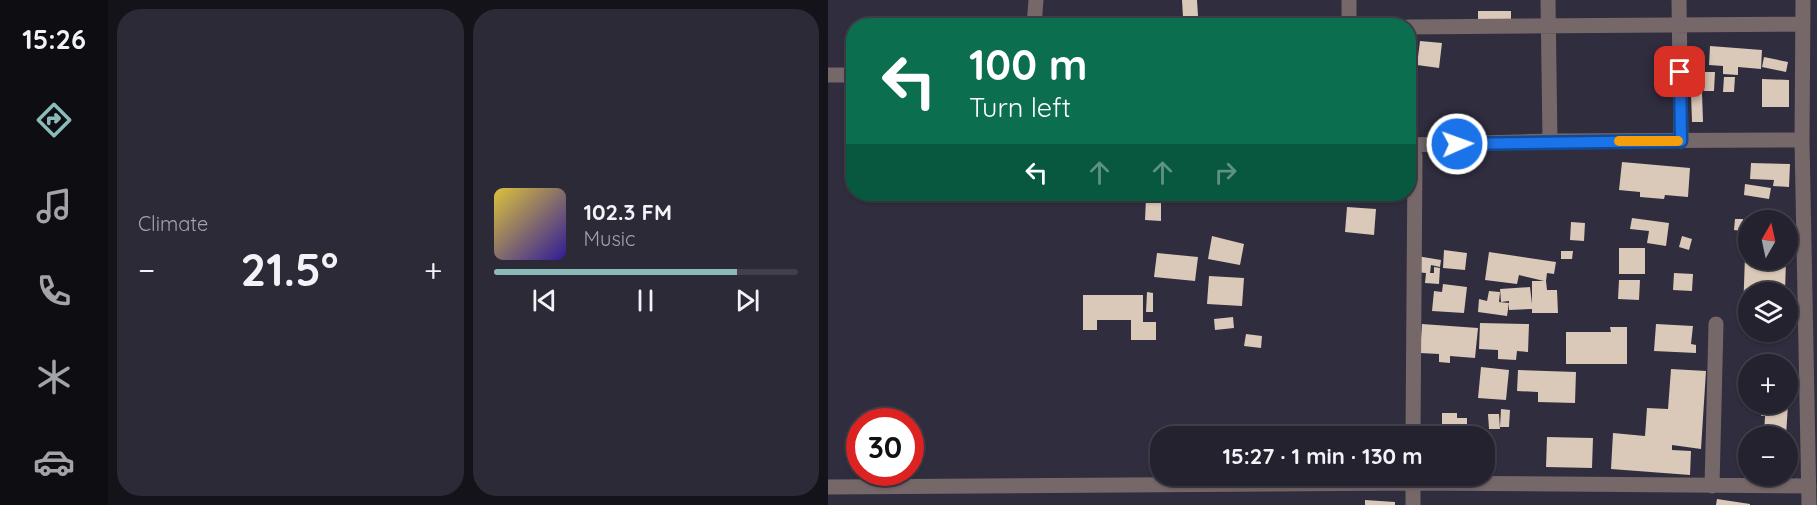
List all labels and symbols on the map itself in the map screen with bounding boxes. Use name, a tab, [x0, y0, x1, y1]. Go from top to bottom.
pin	[1654, 46, 1705, 97]
position arrow	[1425, 112, 1489, 176]
north arrow	[1738, 210, 1798, 270]
speed limit sign: 30	[846, 408, 924, 486]

